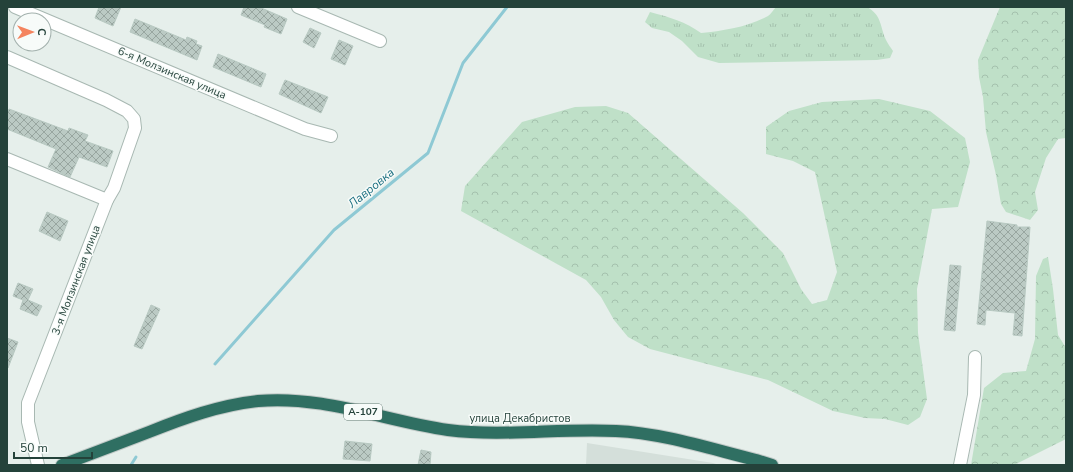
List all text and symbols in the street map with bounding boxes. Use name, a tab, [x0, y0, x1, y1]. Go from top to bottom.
north arrow	[12, 12, 52, 52]
text: С	[34, 28, 49, 36]
street label: 6-я Молзинская улица	[115, 43, 229, 103]
water label: Лавровка	[344, 164, 397, 212]
street label: 3-я Молзинская улица	[48, 223, 104, 337]
road number: А-107	[344, 404, 382, 420]
street label: улица Декабристов	[469, 411, 571, 426]
scale bar	[14, 434, 92, 460]
text: 50 m	[20, 440, 48, 456]

